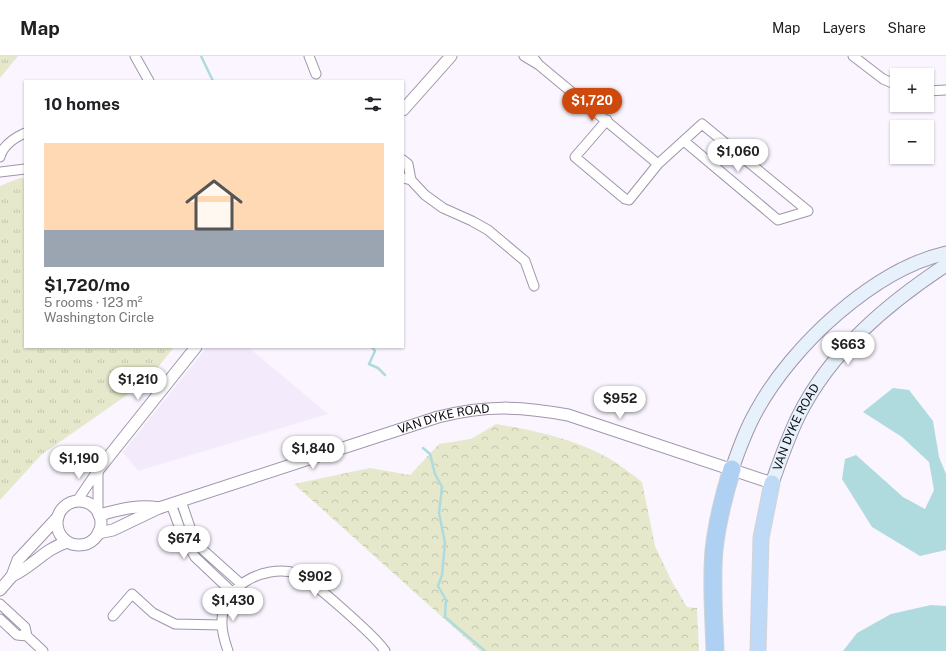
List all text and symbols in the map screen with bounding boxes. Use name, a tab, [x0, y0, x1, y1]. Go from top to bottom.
text: Map	[20, 17, 60, 39]
text: Map	[772, 20, 800, 36]
text: Layers	[822, 20, 866, 36]
text: Share	[888, 20, 926, 36]
map controls	[890, 68, 934, 164]
button: +	[890, 68, 934, 112]
pin: $1,720	[559, 88, 625, 122]
icon: filters	[362, 93, 384, 115]
text: $1,720	[571, 93, 613, 108]
text: 10 homes	[44, 94, 120, 114]
button: −	[890, 120, 934, 164]
pin: $1,060	[705, 139, 771, 173]
text: $1,060	[716, 144, 760, 159]
icon: home	[178, 169, 250, 241]
text: $1,720/mo	[44, 275, 130, 295]
text: 5 rooms · 123 m²	[44, 295, 143, 310]
text: Washington Circle	[44, 310, 154, 325]
pin: $663	[824, 332, 872, 366]
text: $663	[831, 337, 865, 352]
pin: $1,210	[105, 367, 171, 401]
text: $1,210	[118, 372, 158, 387]
street label: VAN DYKE ROAD	[770, 381, 822, 472]
pin: $952	[596, 386, 644, 420]
text: $952	[603, 391, 637, 406]
street label: VAN DYKE ROAD	[396, 402, 490, 437]
pin: $1,840	[280, 436, 346, 470]
text: $1,840	[291, 441, 335, 456]
pin: $1,190	[46, 446, 112, 480]
text: $1,190	[59, 451, 99, 466]
pin: $674	[160, 526, 208, 560]
text: $674	[167, 531, 201, 546]
pin: $902	[291, 564, 339, 598]
text: $902	[298, 569, 332, 584]
pin: $1,430	[200, 588, 266, 622]
text: $1,430	[211, 593, 255, 608]

